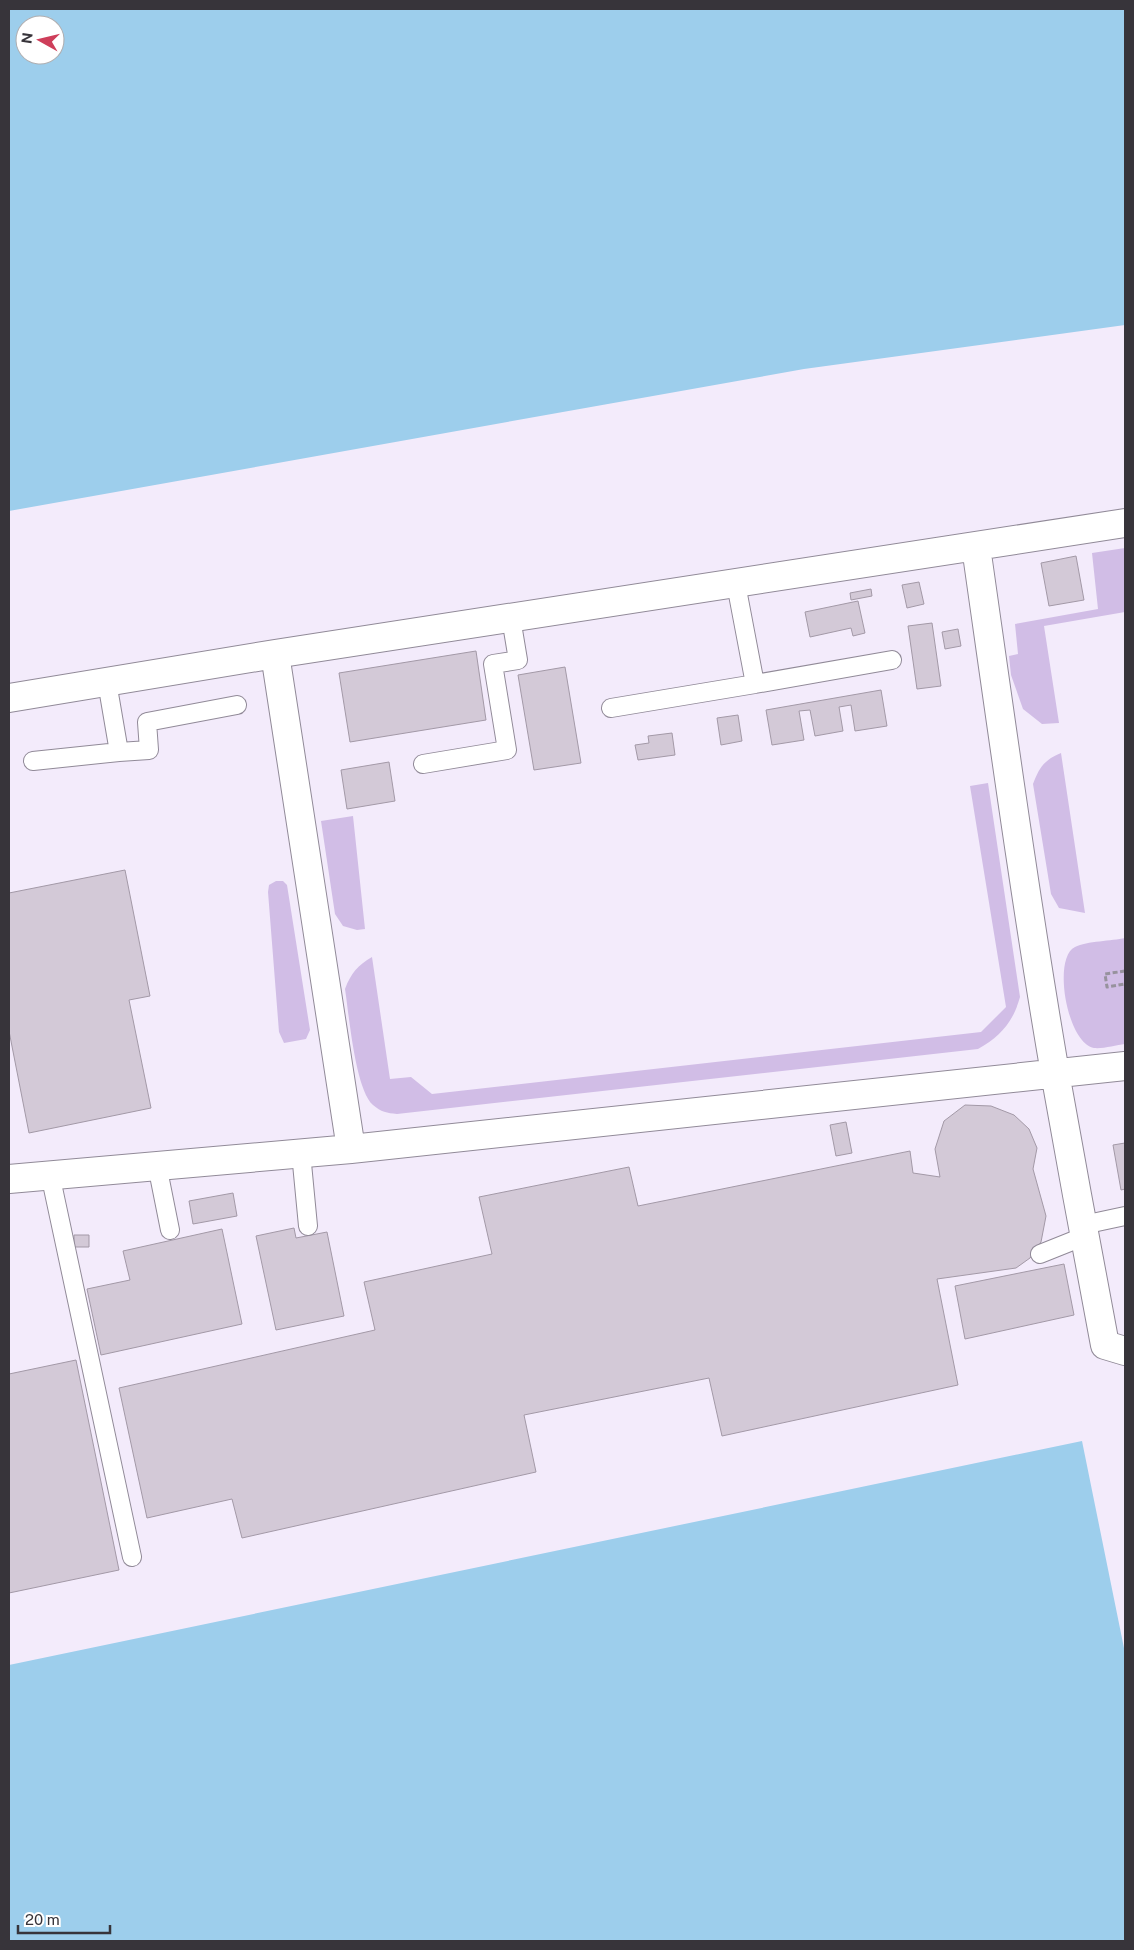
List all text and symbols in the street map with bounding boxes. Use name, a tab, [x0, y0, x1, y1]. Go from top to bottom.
north arrow	[15, 15, 65, 65]
text: N	[18, 32, 36, 45]
scale bar	[18, 1902, 110, 1934]
text: 20 m	[25, 1911, 60, 1928]

